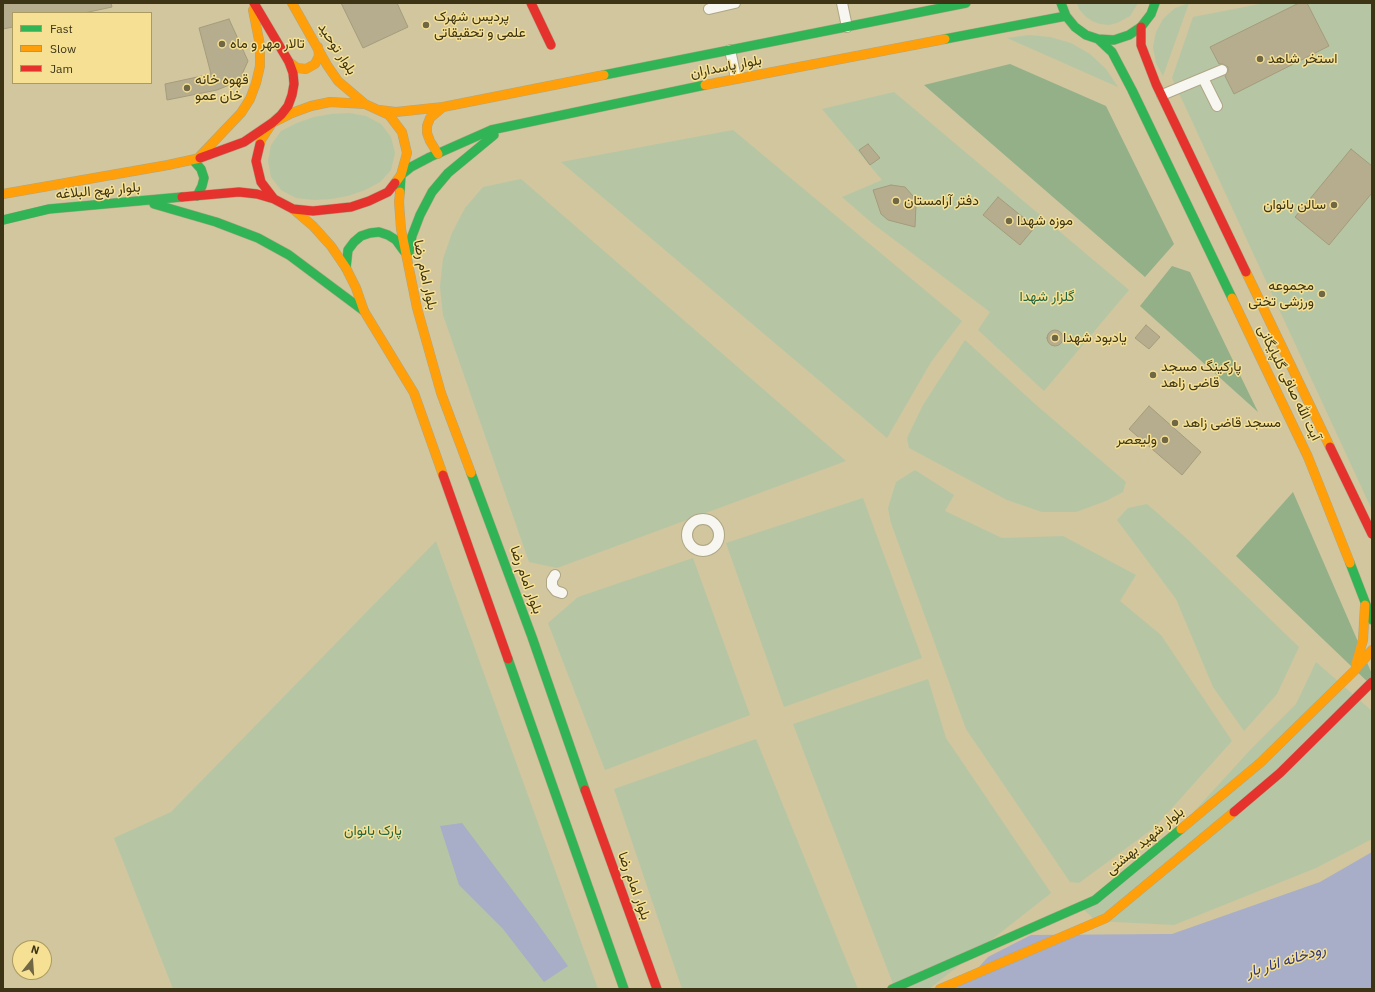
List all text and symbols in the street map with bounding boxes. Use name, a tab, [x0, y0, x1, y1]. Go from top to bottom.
place label: پردیس شهرک علمی و تحقیقاتی	[434, 9, 526, 42]
legend	[12, 12, 152, 84]
street label: بلوار توحید	[314, 20, 360, 78]
marker: پردیس شهرک علمی و تحقیقاتی	[421, 20, 431, 30]
text: Fast	[50, 21, 73, 36]
place label: تالار مهر و ماه	[230, 36, 305, 52]
marker: تالار مهر و ماه	[217, 39, 227, 49]
text: Slow	[50, 41, 76, 56]
place label: استخر شاهد	[1268, 51, 1337, 67]
street label: بلوار پاسداران	[689, 52, 763, 82]
marker: استخر شاهد	[1255, 54, 1265, 64]
text: Jam	[50, 61, 73, 76]
place label: قهوه خانه خان عمو	[195, 72, 249, 104]
marker: قهوه خانه خان عمو	[182, 83, 192, 93]
street label: بلوار نهج البلاغه	[55, 179, 141, 203]
place label: دفتر آرامستان	[904, 193, 979, 209]
marker: دفتر آرامستان	[891, 196, 901, 206]
place label: سالن بانوان	[1263, 197, 1326, 213]
marker: سالن بانوان	[1329, 200, 1339, 210]
place label: موزه شهدا	[1017, 213, 1073, 229]
marker: موزه شهدا	[1004, 216, 1014, 226]
street label: بلوار امام رضا	[409, 238, 441, 312]
place label: مجموعه ورزشی تختی	[1248, 278, 1314, 310]
park label: گلزار شهدا	[1019, 289, 1075, 305]
marker: مجموعه ورزشی تختی	[1317, 289, 1327, 299]
street label: آیت الله صافی گلپایگانی	[1254, 322, 1324, 444]
place label: یادبود شهدا	[1063, 330, 1127, 346]
marker: یادبود شهدا	[1050, 333, 1060, 343]
place label: پارکینگ مسجد قاضی زاهد	[1161, 359, 1241, 392]
marker: پارکینگ مسجد قاضی زاهد	[1148, 370, 1158, 380]
place label: مسجد قاضی زاهد	[1183, 415, 1281, 431]
marker: مسجد قاضی زاهد	[1170, 418, 1180, 428]
place label: ولیعصر	[1116, 432, 1157, 448]
marker: ولیعصر	[1160, 435, 1170, 445]
street label: بلوار امام رضا	[506, 544, 546, 616]
street label: بلوار شهید بهشتی	[1102, 803, 1188, 879]
park label: پارک بانوان	[344, 823, 402, 839]
street label: بلوار امام رضا	[614, 850, 654, 922]
north arrow	[12, 940, 52, 980]
water label: رودخانه انار بار	[1244, 940, 1328, 982]
text: N	[29, 942, 41, 957]

